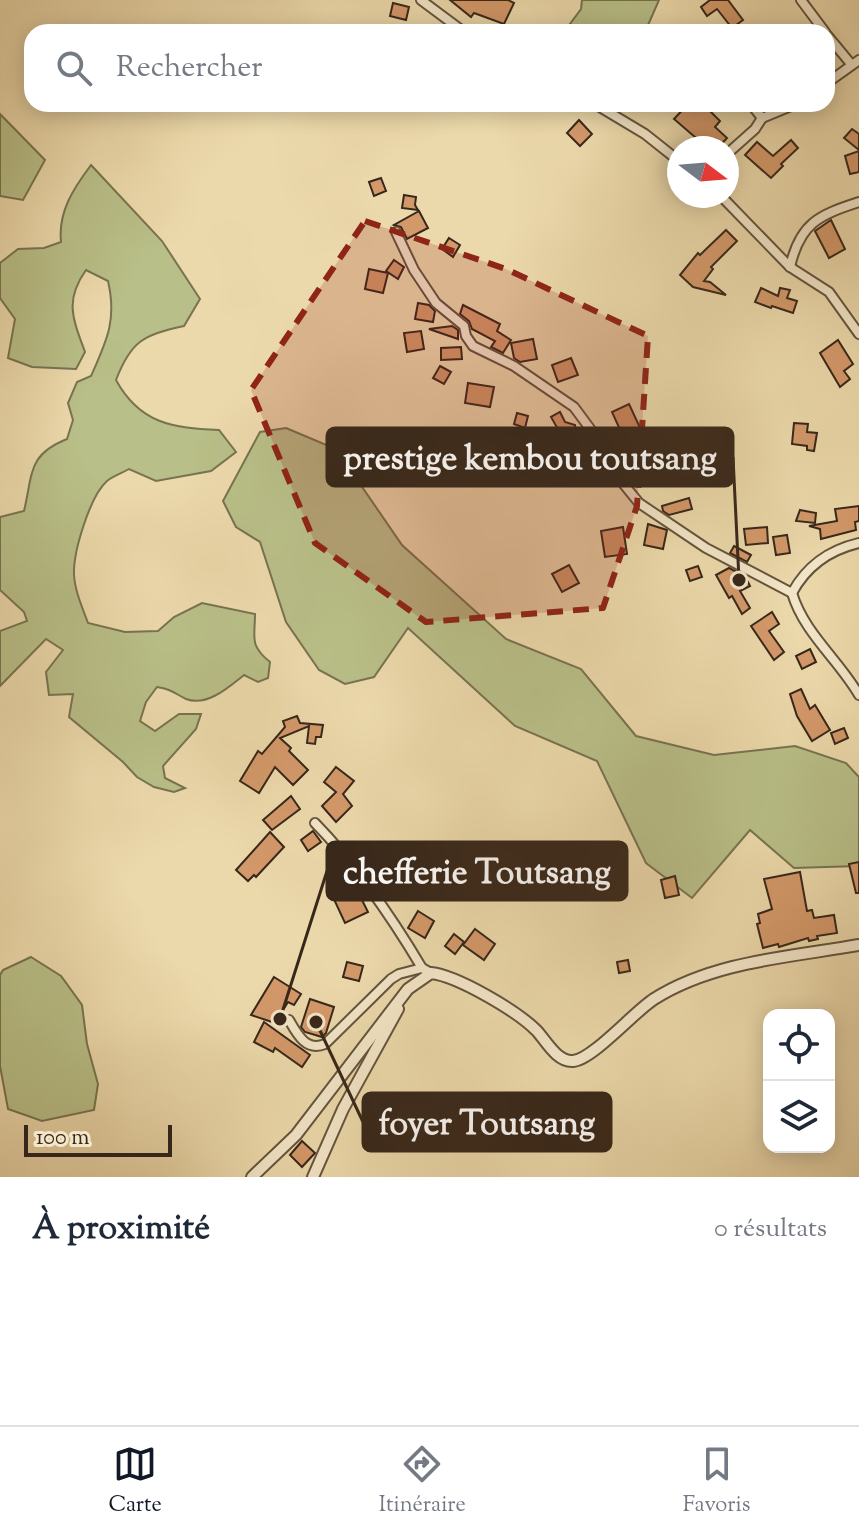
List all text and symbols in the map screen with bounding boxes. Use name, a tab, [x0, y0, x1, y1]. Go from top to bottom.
search box	[24, 24, 835, 112]
icon: search	[52, 46, 96, 90]
text: Rechercher	[116, 47, 263, 90]
north arrow	[667, 136, 739, 208]
callout: prestige kembou toutsang	[327, 428, 733, 486]
text: prestige kembou toutsang	[343, 436, 717, 485]
callout: chefferie Toutsang	[327, 842, 627, 900]
text: chefferie Toutsang	[343, 850, 611, 899]
map controls	[763, 1009, 835, 1153]
button: locate	[763, 1009, 835, 1081]
button: layers	[763, 1081, 835, 1153]
callout: foyer Toutsang	[363, 1093, 611, 1151]
text: foyer Toutsang	[379, 1101, 596, 1150]
scale bar	[24, 1121, 172, 1157]
text: 100 m	[36, 1123, 89, 1155]
text: À proximité	[32, 1205, 210, 1254]
text: 0 résultats	[714, 1211, 827, 1248]
tab: Carte	[108, 1442, 162, 1522]
tab: Itinéraire	[379, 1442, 466, 1522]
tab: Favoris	[683, 1442, 750, 1522]

